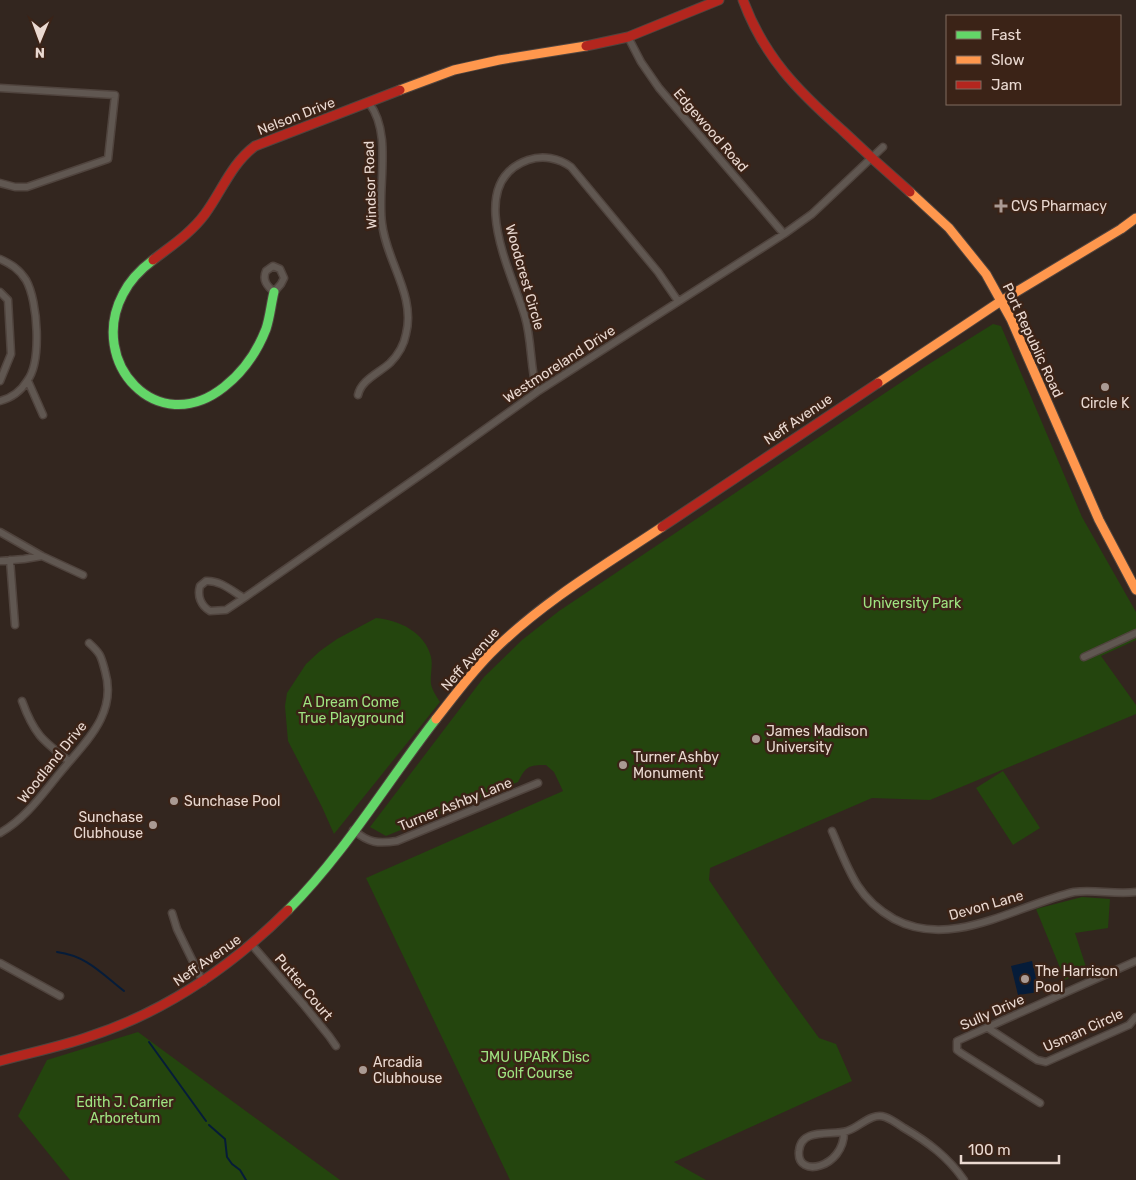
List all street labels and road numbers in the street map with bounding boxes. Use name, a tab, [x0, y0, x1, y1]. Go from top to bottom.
street label: Edgewood Road	[670, 85, 751, 175]
street label: Nelson Drive	[255, 94, 338, 139]
street label: Windsor Road	[360, 141, 381, 229]
street label: Woodcrest Circle	[501, 222, 548, 332]
street label: Port Republic Road	[999, 280, 1067, 400]
street label: Westmoreland Drive	[500, 322, 619, 407]
street label: Neff Avenue	[761, 390, 836, 449]
street label: Neff Avenue	[438, 624, 503, 694]
street label: Woodland Drive	[14, 718, 91, 807]
street label: Turner Ashby Lane	[396, 774, 515, 835]
street label: Devon Lane	[947, 887, 1025, 924]
street label: Neff Avenue	[170, 931, 245, 990]
street label: Putter Court	[271, 951, 337, 1024]
street label: Sully Drive	[957, 991, 1027, 1034]
street label: Usman Circle	[1041, 1005, 1126, 1056]

